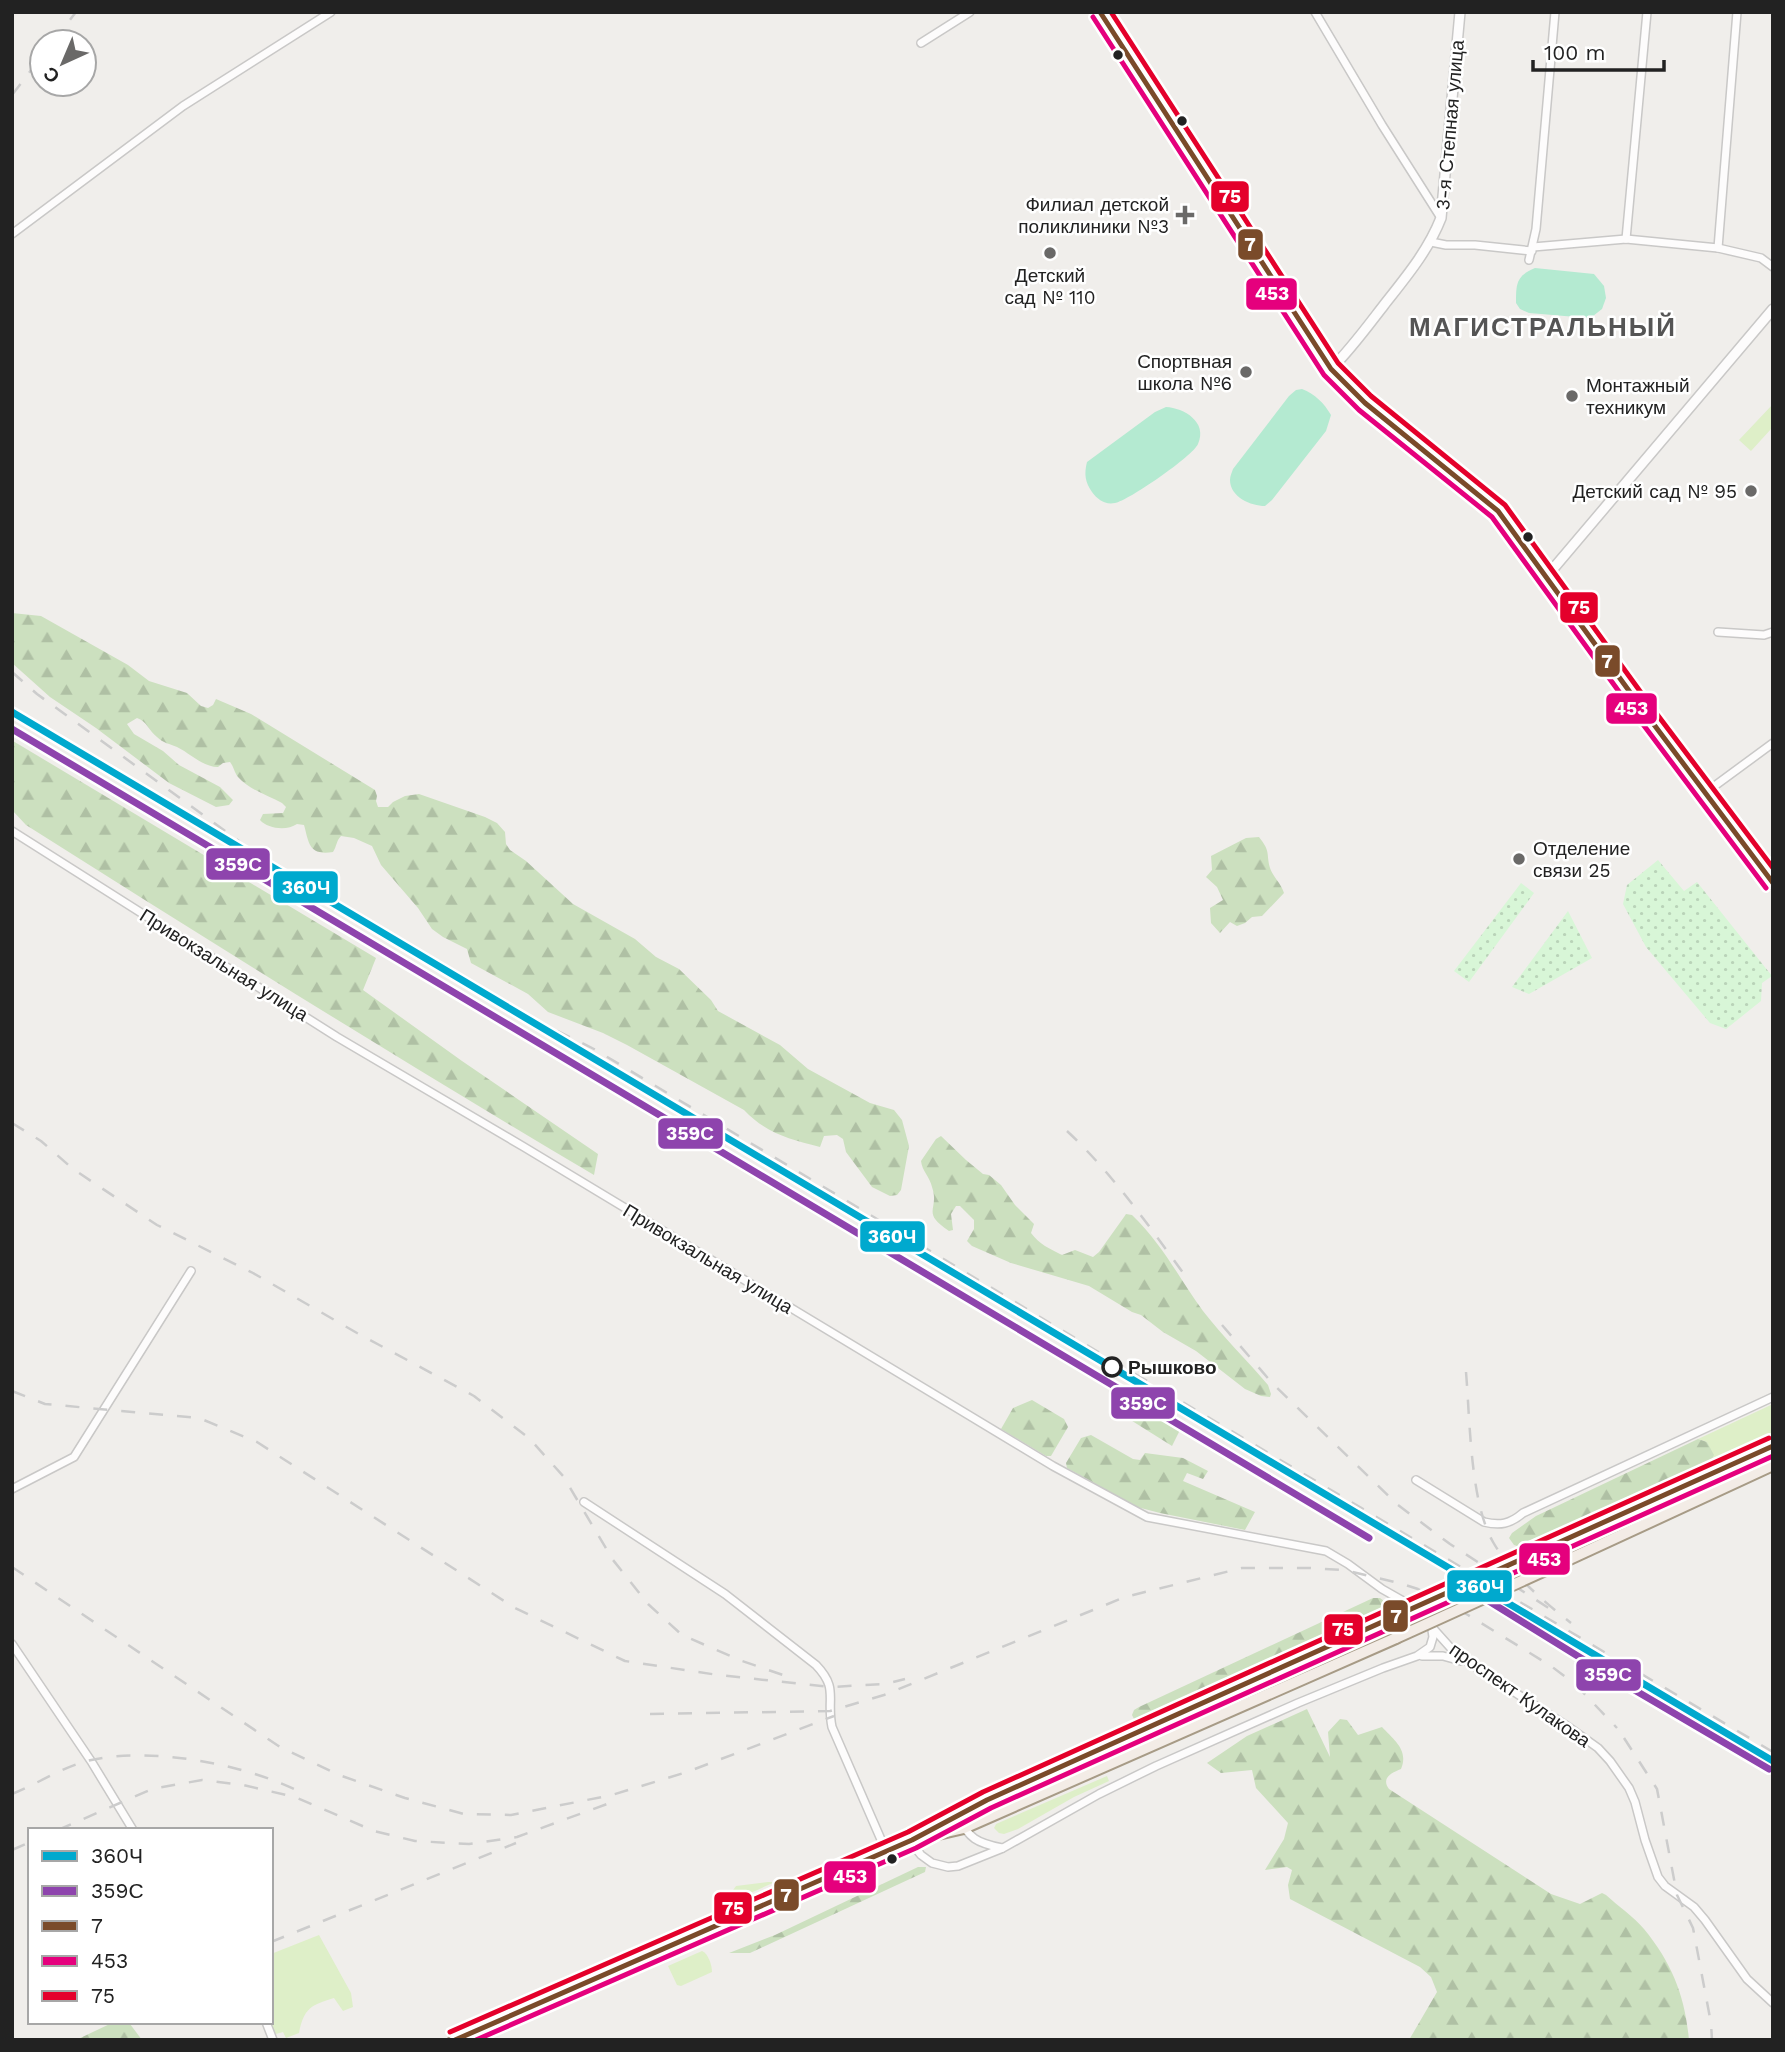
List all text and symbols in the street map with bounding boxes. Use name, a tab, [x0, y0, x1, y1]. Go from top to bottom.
north arrow	[28, 28, 98, 98]
scale bar	[1533, 28, 1664, 72]
street label: 3-я Степная улица	[1431, 39, 1469, 211]
text: 100 m	[1544, 40, 1606, 65]
unlabelled marker	[1111, 48, 1125, 62]
text: С	[38, 62, 64, 88]
unlabelled marker	[1175, 114, 1189, 128]
line badge: 75	[1210, 180, 1250, 213]
text: 75	[1219, 185, 1241, 208]
place label: Филиал детской поликлиники №3	[1018, 193, 1169, 238]
marker: Филиал детской поликлиники №3	[1175, 205, 1195, 225]
line badge: 7	[1237, 228, 1264, 261]
text: 7	[1244, 233, 1256, 256]
marker: Детский сад № 110	[1042, 245, 1058, 261]
place label: Детский сад № 110	[1004, 264, 1096, 309]
line badge: 453	[1245, 277, 1298, 311]
text: 453	[1255, 282, 1289, 305]
district label: МАГИСТРАЛЬНЫЙ	[1409, 312, 1677, 342]
place label: Спортвная школа №6	[1137, 350, 1232, 395]
marker: Спортвная школа №6	[1238, 364, 1254, 380]
place label: Монтажный техникум	[1586, 374, 1690, 419]
marker: Монтажный техникум	[1564, 388, 1580, 404]
place label: Детский сад № 95	[1573, 480, 1737, 503]
marker: Детский сад № 95	[1743, 483, 1759, 499]
unlabelled marker	[1521, 530, 1535, 544]
line badge: 75	[1559, 591, 1599, 624]
text: 75	[1568, 596, 1590, 619]
line badge: 7	[1594, 644, 1621, 678]
text: 7	[1601, 650, 1613, 673]
line badge: 453	[1605, 692, 1658, 725]
text: 453	[1614, 697, 1648, 720]
place label: Отделение связи 25	[1533, 837, 1630, 882]
line badge: 359С	[205, 847, 271, 881]
marker: Отделение связи 25	[1511, 851, 1527, 867]
text: 359С	[214, 853, 262, 876]
line badge: 360Ч	[272, 870, 339, 904]
text: 360Ч	[282, 876, 330, 899]
street label: Привокзальная улица	[136, 904, 313, 1026]
line badge: 359С	[657, 1117, 724, 1150]
text: 359С	[666, 1122, 714, 1145]
street label: Привокзальная улица	[619, 1199, 797, 1319]
line badge: 360Ч	[859, 1220, 926, 1253]
text: 360Ч	[868, 1225, 916, 1248]
place label: Рышково	[1128, 1356, 1217, 1379]
marker: Рышково	[1102, 1357, 1122, 1377]
line badge: 359С	[1110, 1386, 1176, 1420]
text: 359С	[1119, 1392, 1167, 1415]
line badge: 453	[1518, 1542, 1571, 1576]
text: 453	[1527, 1548, 1561, 1571]
line badge: 360Ч	[1446, 1569, 1513, 1603]
text: 360Ч	[1456, 1575, 1504, 1598]
line badge: 7	[1382, 1599, 1409, 1633]
text: 7	[1390, 1605, 1402, 1628]
line badge: 75	[1323, 1613, 1364, 1646]
text: 75	[1332, 1618, 1354, 1641]
street label: проспект Кулакова	[1445, 1638, 1595, 1753]
line badge: 359С	[1575, 1658, 1642, 1692]
text: 359С	[1584, 1663, 1632, 1686]
legend	[28, 1828, 273, 2024]
text: 360Ч	[91, 1843, 143, 1868]
unlabelled marker	[885, 1852, 899, 1866]
line badge: 453	[823, 1860, 877, 1894]
text: 453	[833, 1865, 867, 1888]
text: 359С	[91, 1878, 144, 1903]
line badge: 7	[773, 1878, 800, 1912]
text: 7	[780, 1884, 792, 1907]
line badge: 75	[713, 1891, 753, 1925]
text: 75	[722, 1897, 744, 1920]
text: 7	[91, 1913, 103, 1938]
text: 453	[91, 1948, 128, 1973]
text: 75	[91, 1983, 115, 2008]

